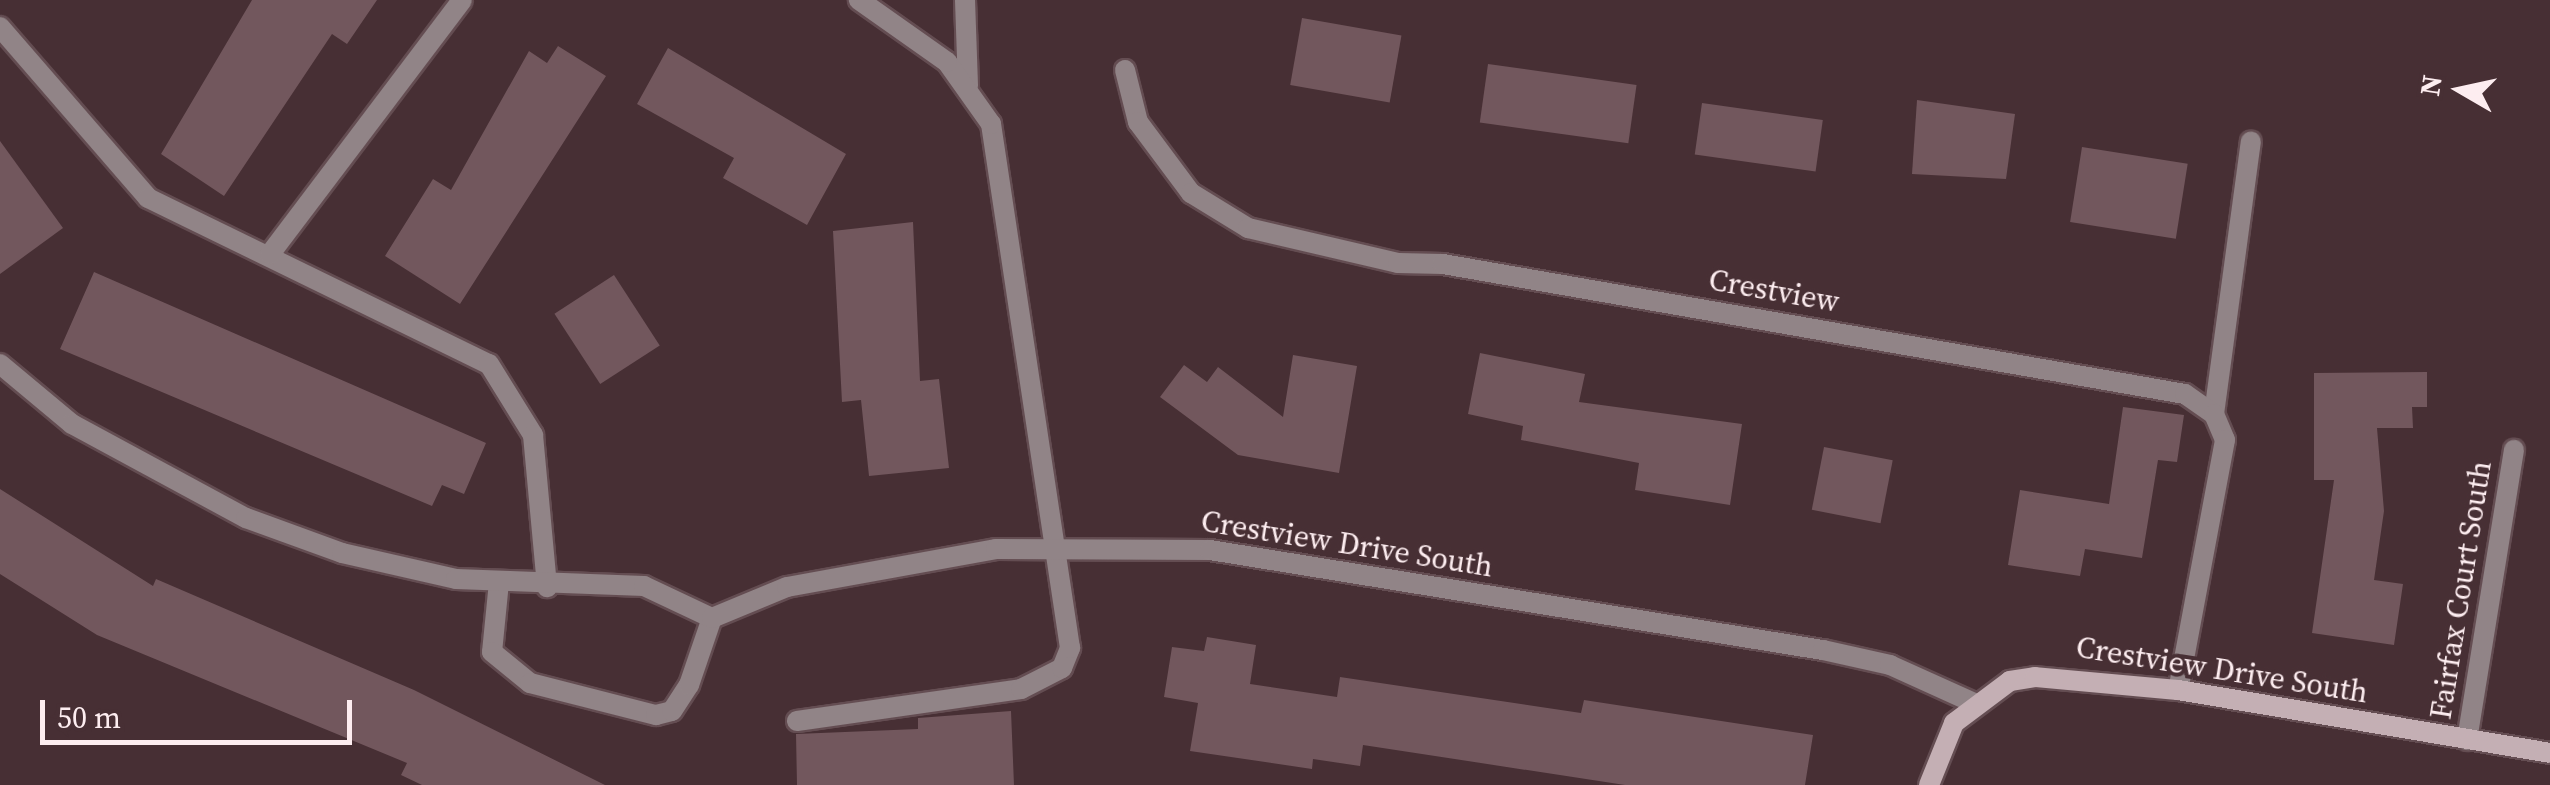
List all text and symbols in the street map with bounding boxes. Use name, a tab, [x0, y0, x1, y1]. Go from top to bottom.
north arrow	[2410, 40, 2510, 140]
text: N	[2410, 72, 2451, 98]
street label: Crestview	[1706, 262, 1842, 320]
street label: Fairfax Court South	[2423, 458, 2499, 722]
street label: Crestview Drive South	[1199, 503, 1495, 585]
street label: Crestview Drive South	[2074, 629, 2370, 711]
scale bar	[45, 680, 358, 742]
text: 50 m	[57, 697, 121, 738]

